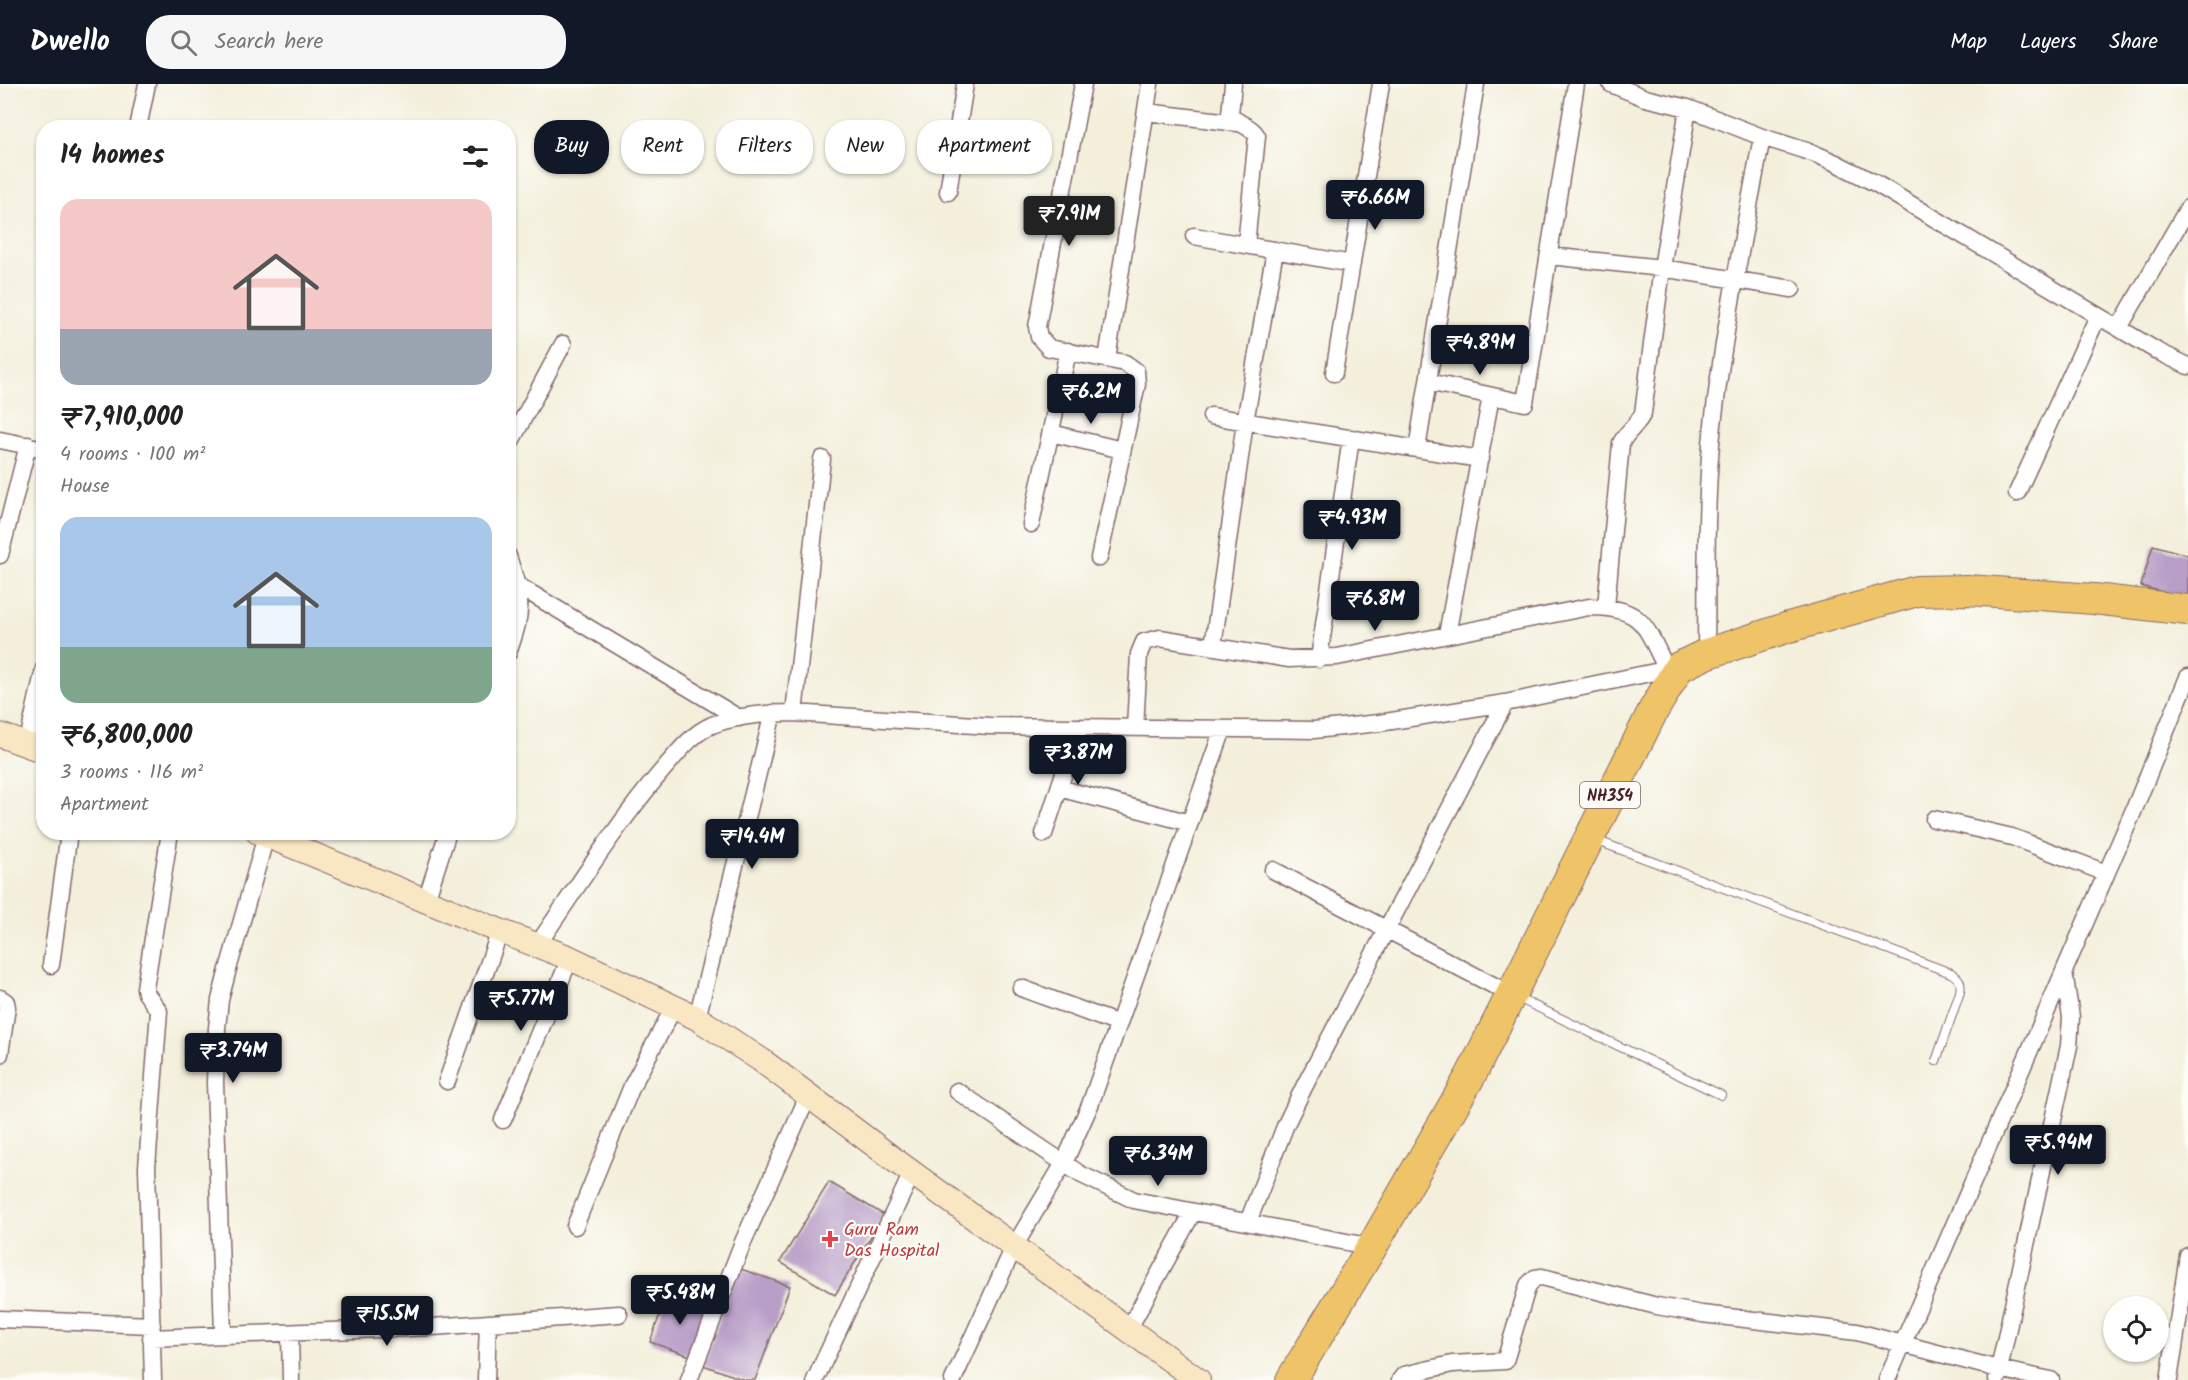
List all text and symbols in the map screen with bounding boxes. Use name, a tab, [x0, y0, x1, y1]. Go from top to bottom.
search box	[146, 15, 566, 69]
text: Dwello	[30, 20, 110, 65]
text: Search here	[215, 25, 323, 60]
icon: search	[167, 26, 200, 59]
text: Map	[1950, 26, 1987, 59]
text: Layers	[2020, 26, 2076, 59]
text: Share	[2109, 26, 2158, 59]
chip: Buy	[534, 120, 609, 174]
chip: Rent	[621, 120, 704, 174]
chip: Filters	[716, 120, 813, 174]
chip: New	[825, 120, 905, 174]
chip: Apartment	[917, 120, 1052, 174]
text: 14 homes	[60, 135, 165, 177]
icon: filters	[459, 140, 492, 173]
pin: ₹6.66M	[1326, 180, 1424, 231]
text: ₹6.66M	[1340, 183, 1410, 215]
pin: ₹7.91M	[1020, 196, 1118, 247]
text: ₹7.91M	[1038, 199, 1100, 231]
icon: home	[222, 238, 330, 346]
pin: ₹4.89M	[1431, 325, 1529, 376]
text: ₹4.89M	[1445, 328, 1515, 360]
pin: ₹6.2M	[1049, 374, 1133, 425]
text: ₹6.2M	[1061, 377, 1121, 409]
text: ₹7,910,000	[60, 397, 183, 439]
text: 4 rooms · 100 m²	[60, 439, 205, 471]
text: House	[60, 471, 110, 503]
pin: ₹4.93M	[1303, 500, 1401, 551]
text: ₹4.93M	[1317, 503, 1387, 535]
icon: home	[222, 556, 330, 664]
pin: ₹6.8M	[1333, 581, 1417, 632]
text: ₹6.8M	[1345, 584, 1405, 616]
text: ₹6,800,000	[60, 715, 192, 757]
pin: ₹3.87M	[1029, 735, 1127, 786]
text: ₹3.87M	[1043, 738, 1113, 770]
text: 3 rooms · 116 m²	[60, 757, 203, 789]
road number: NH354	[1580, 782, 1640, 808]
text: Apartment	[60, 789, 149, 821]
pin: ₹14.4M	[703, 819, 801, 870]
text: ₹14.4M	[719, 822, 785, 854]
pin: ₹5.77M	[472, 981, 570, 1032]
text: ₹5.77M	[488, 984, 554, 1016]
pin: ₹3.74M	[184, 1033, 282, 1084]
text: ₹3.74M	[199, 1036, 267, 1068]
pin: ₹5.94M	[2009, 1125, 2107, 1176]
text: ₹5.94M	[2024, 1128, 2092, 1160]
pin: ₹6.34M	[1109, 1136, 1207, 1187]
text: ₹6.34M	[1123, 1139, 1193, 1171]
place label: Guru Ram Das Hospital	[844, 1216, 940, 1266]
marker: Guru Ram Das Hospital	[821, 1230, 839, 1248]
pin: ₹5.48M	[631, 1275, 729, 1326]
text: ₹5.48M	[645, 1278, 715, 1310]
pin: ₹15.5M	[338, 1296, 436, 1347]
map controls	[2103, 1296, 2169, 1362]
button: locate	[2103, 1296, 2169, 1362]
text: ₹15.5M	[355, 1299, 419, 1331]

